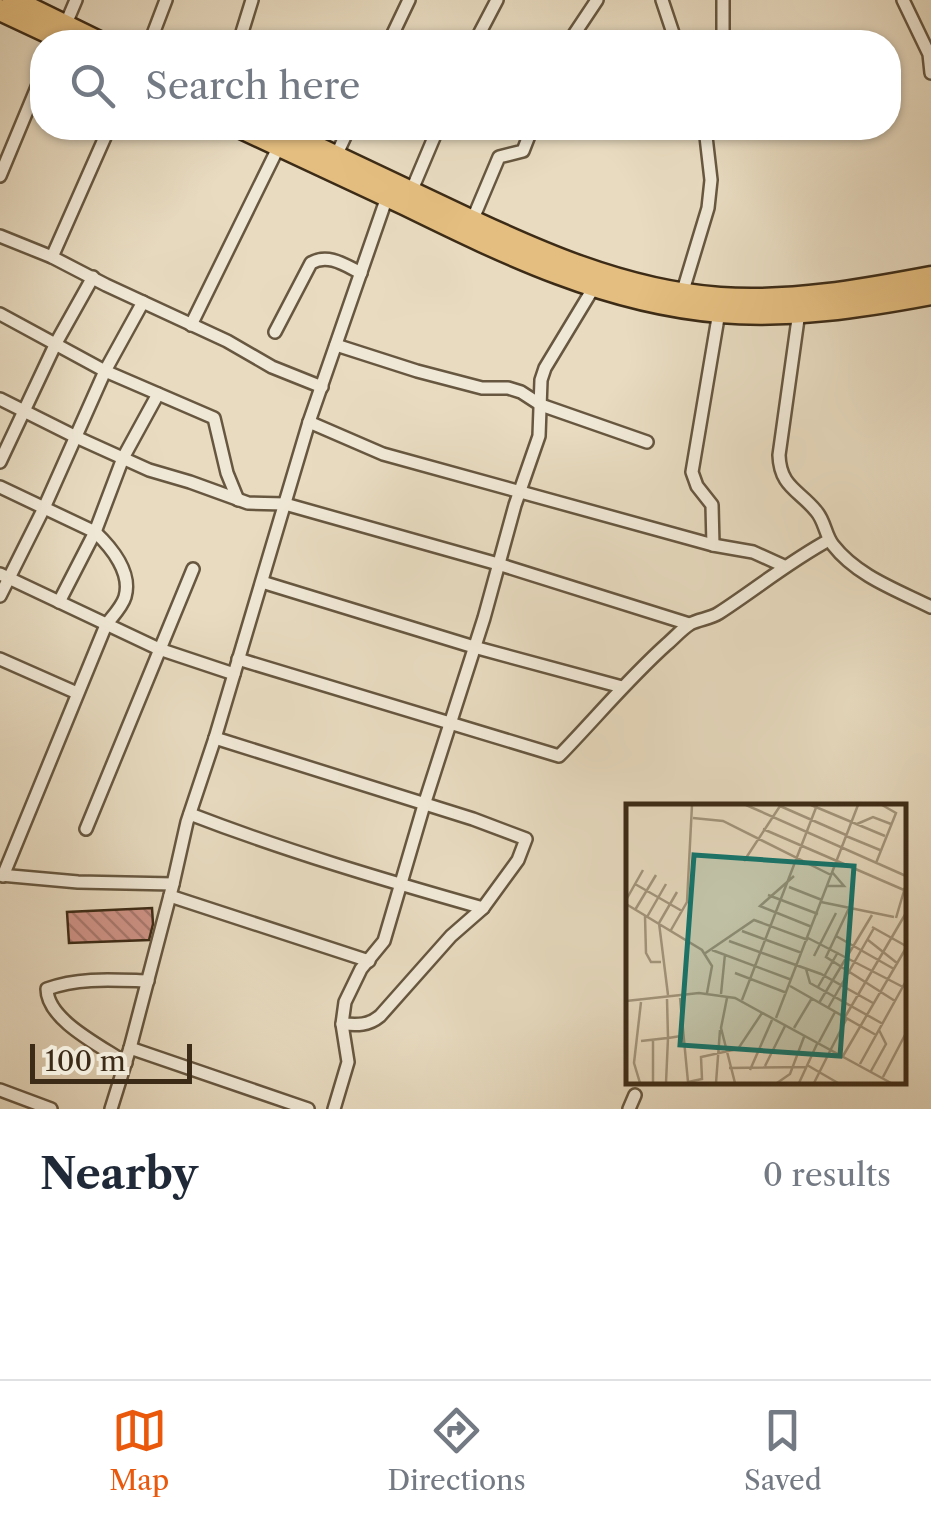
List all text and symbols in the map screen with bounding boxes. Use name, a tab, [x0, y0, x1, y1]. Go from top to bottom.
search box	[30, 30, 901, 140]
icon: search	[65, 58, 120, 113]
text: Search here	[145, 62, 360, 109]
inset map	[626, 804, 906, 1084]
scale bar	[30, 1039, 192, 1084]
text: 100 m	[45, 1044, 126, 1078]
text: Nearby	[40, 1148, 198, 1200]
text: 0 results	[763, 1155, 891, 1194]
tab: Map	[109, 1403, 169, 1497]
tab: Directions	[387, 1403, 526, 1497]
tab: Saved	[744, 1403, 822, 1497]

